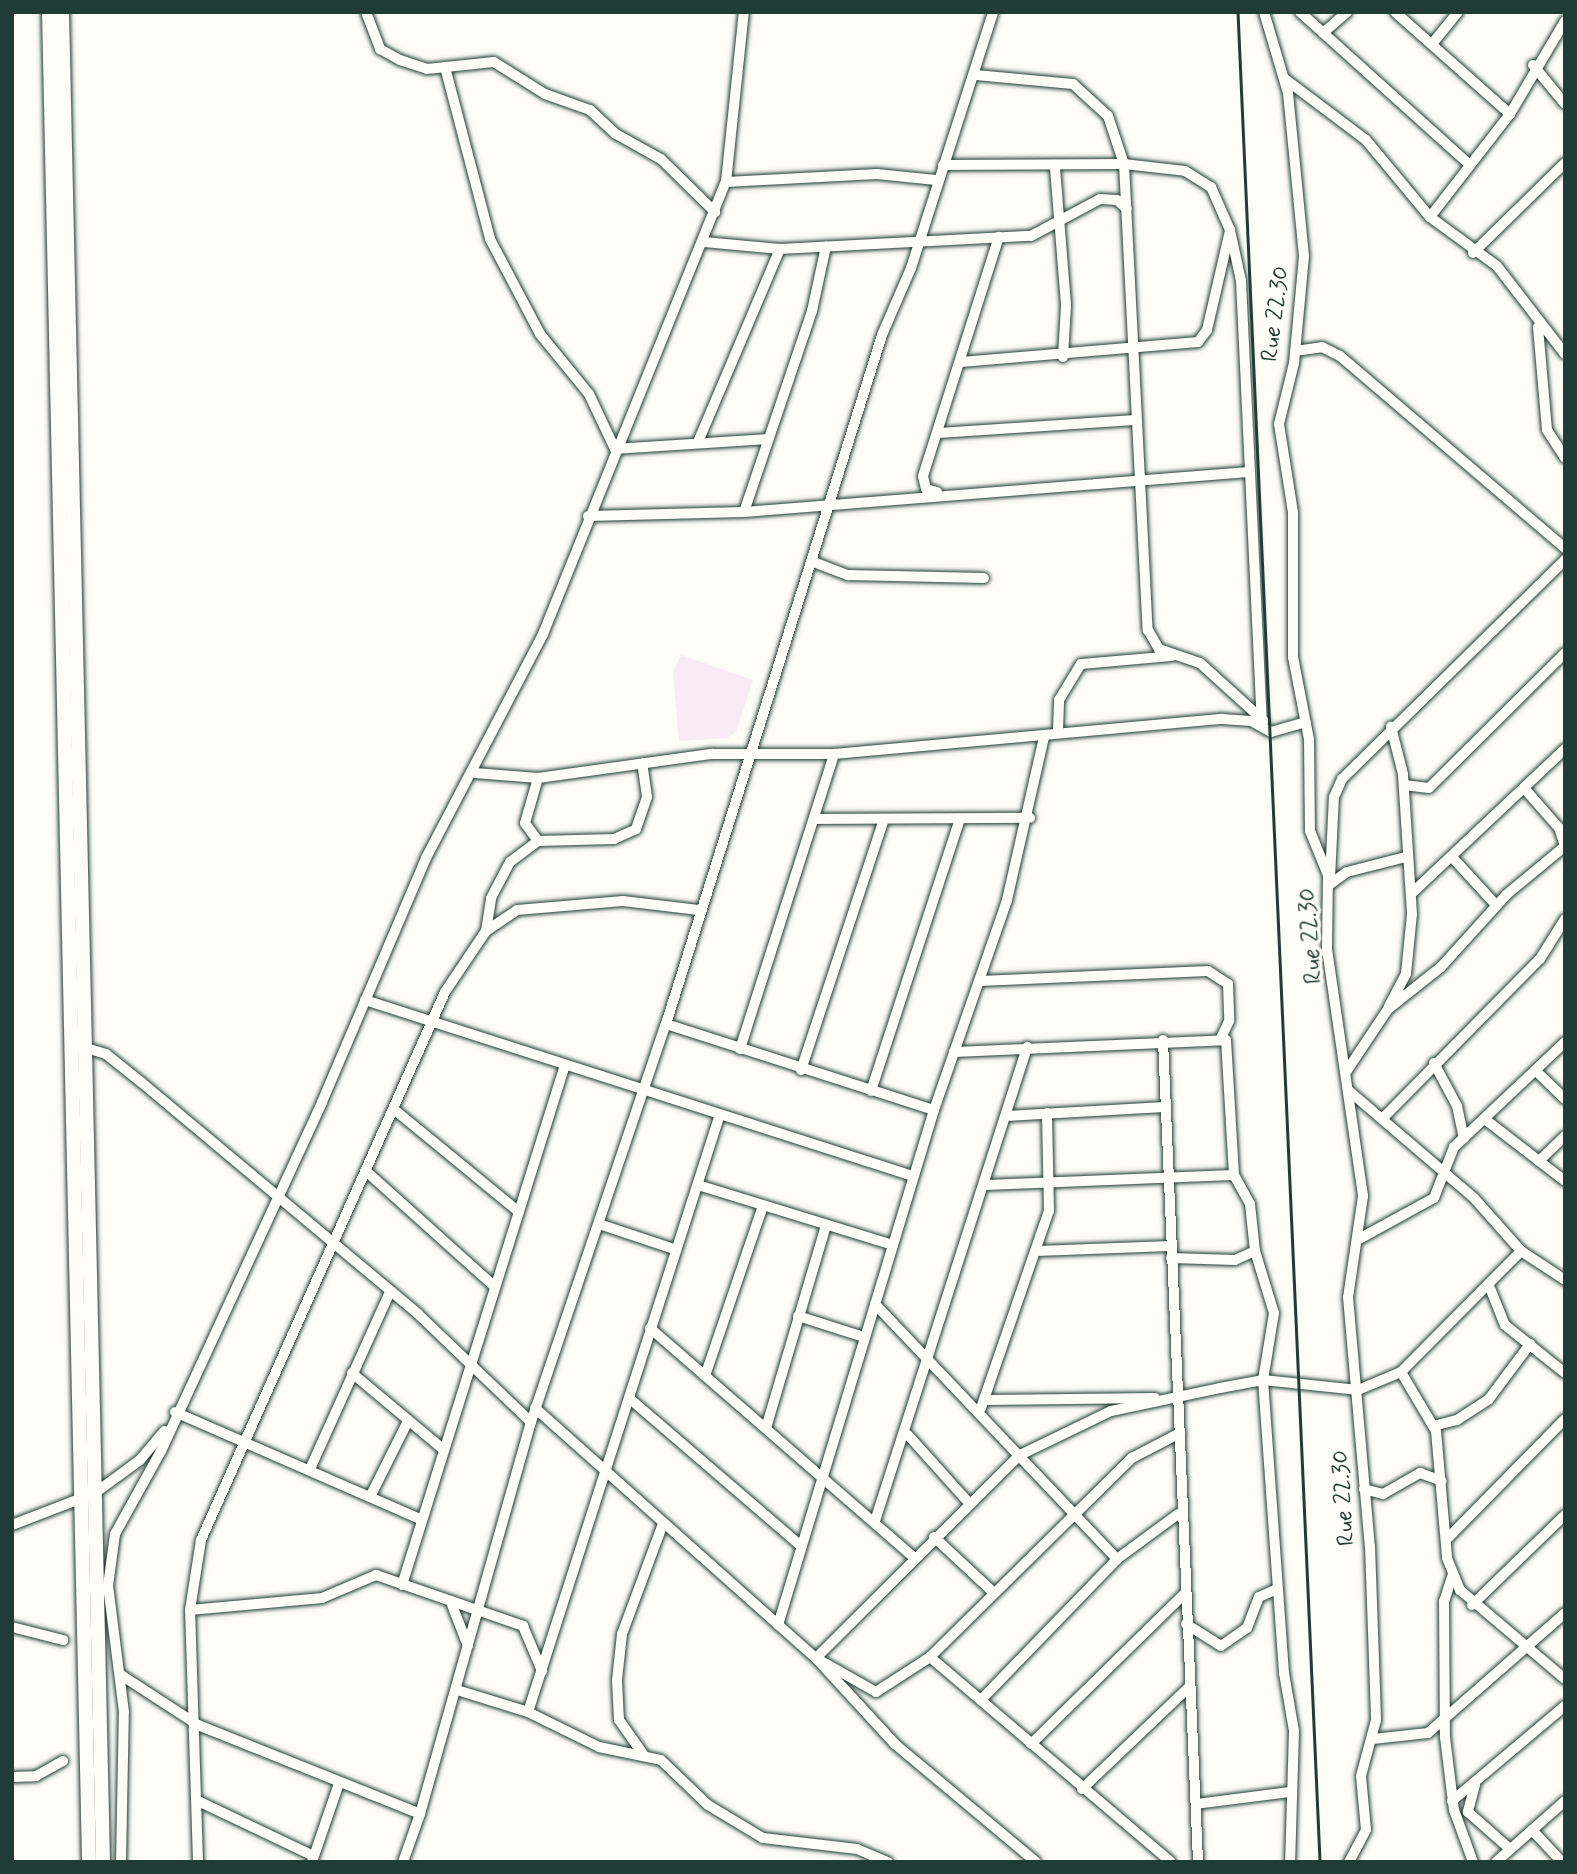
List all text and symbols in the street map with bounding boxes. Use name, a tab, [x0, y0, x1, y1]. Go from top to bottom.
street label: Rue 22.30	[1256, 265, 1296, 363]
street label: Rue 22.30	[1293, 887, 1329, 985]
street label: Rue 22.30	[1326, 1449, 1362, 1547]

